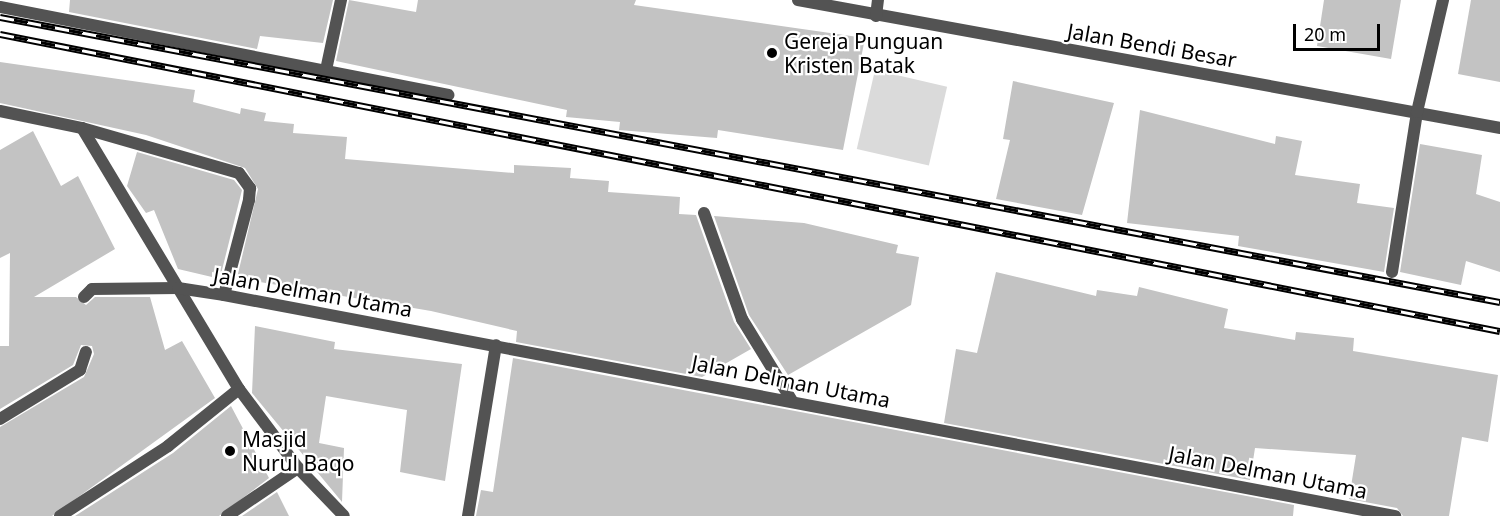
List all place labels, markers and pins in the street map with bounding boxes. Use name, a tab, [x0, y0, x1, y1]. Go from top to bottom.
place label: Gereja Punguan Kristen Batak	[784, 28, 943, 78]
marker: Gereja Punguan Kristen Batak	[765, 46, 779, 60]
place label: Masjid Nurul Baqo	[242, 426, 355, 476]
marker: Masjid Nurul Baqo	[223, 444, 237, 458]

